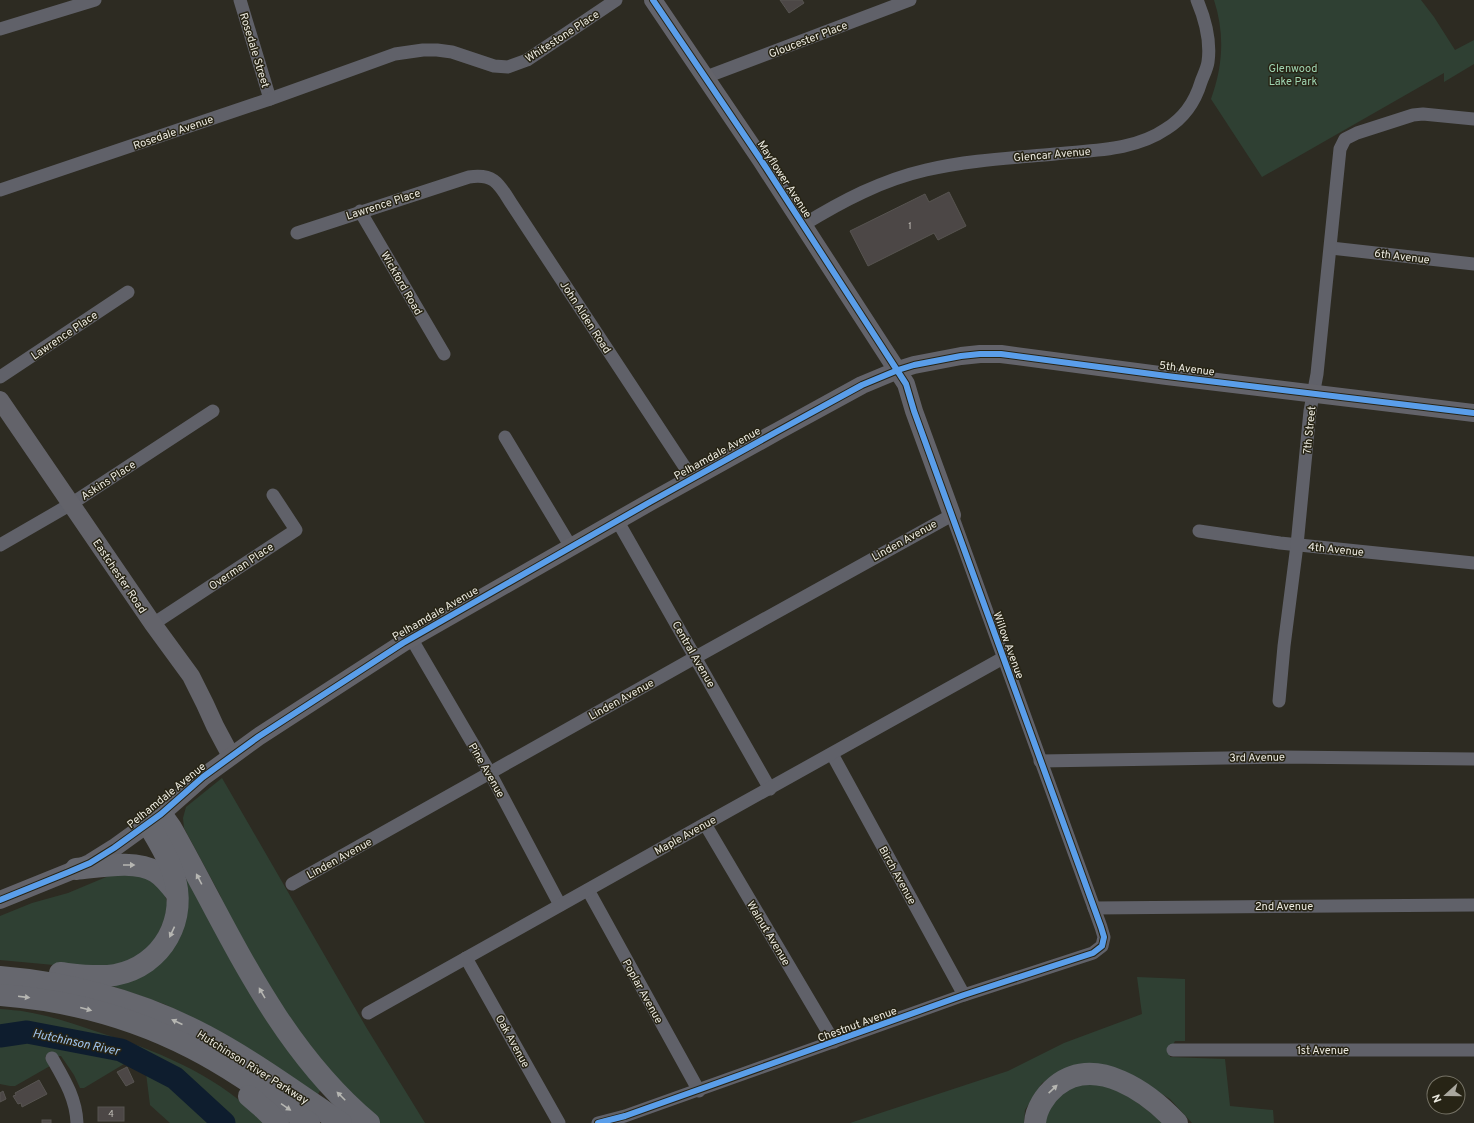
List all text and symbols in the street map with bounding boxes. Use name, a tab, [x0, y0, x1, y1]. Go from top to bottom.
street label: Whitestone Place	[523, 8, 602, 66]
street label: Rosedale Street	[236, 11, 272, 90]
street label: Gloucester Place	[767, 18, 850, 61]
park label: Glenwood Lake Park	[1268, 62, 1318, 89]
street label: Rosedale Avenue	[131, 113, 215, 153]
street label: Mayflower Avenue	[754, 138, 814, 221]
street label: Glencar Avenue	[1013, 145, 1091, 165]
street label: Lawrence Place	[344, 186, 422, 224]
house number: 1	[908, 221, 912, 232]
street label: 6th Avenue	[1373, 247, 1430, 267]
street label: Wickford Road	[377, 249, 425, 318]
street label: John Alden Road	[557, 279, 614, 356]
street label: Lawrence Place	[29, 308, 101, 363]
street label: 5th Avenue	[1158, 359, 1216, 379]
street label: 7th Street	[1301, 405, 1319, 455]
street label: Pelhamdale Avenue	[672, 424, 763, 484]
street label: Askins Place	[79, 458, 139, 504]
street label: Linden Avenue	[869, 517, 940, 565]
street label: Eastchester Road	[89, 537, 149, 616]
street label: Overman Place	[207, 540, 277, 594]
street label: 4th Avenue	[1307, 540, 1364, 560]
street label: Pelhamdale Avenue	[390, 583, 481, 644]
street label: Willow Avenue	[989, 610, 1027, 681]
street label: Central Avenue	[668, 619, 718, 690]
street label: Linden Avenue	[586, 676, 657, 724]
street label: Pine Avenue	[465, 741, 507, 800]
street label: 3rd Avenue	[1229, 751, 1285, 765]
street label: Pelhamdale Avenue	[124, 760, 209, 832]
street label: Maple Avenue	[652, 813, 719, 859]
street label: Linden Avenue	[304, 835, 375, 883]
street label: Birch Avenue	[875, 844, 919, 907]
one-way arrow	[123, 862, 136, 868]
one-way arrow	[196, 874, 203, 885]
street label: Walnut Avenue	[743, 899, 793, 969]
street label: 2nd Avenue	[1255, 900, 1313, 914]
one-way arrow	[168, 926, 174, 938]
street label: Poplar Avenue	[619, 957, 666, 1026]
one-way arrow	[259, 987, 266, 999]
one-way arrow	[18, 994, 30, 1000]
street label: Chestnut Avenue	[816, 1004, 899, 1046]
one-way arrow	[80, 1006, 92, 1012]
street label: Oak Avenue	[492, 1013, 532, 1070]
one-way arrow	[171, 1019, 183, 1025]
water label: Hutchinson River	[31, 1026, 122, 1060]
street label: Hutchinson River Parkway	[194, 1028, 311, 1108]
street label: 1st Avenue	[1297, 1044, 1349, 1058]
north arrow	[1426, 1075, 1466, 1115]
one-way arrow	[1048, 1084, 1058, 1094]
one-way arrow	[336, 1091, 346, 1101]
text: N	[1430, 1092, 1446, 1104]
one-way arrow	[281, 1103, 291, 1111]
house number: 4	[108, 1109, 114, 1120]

